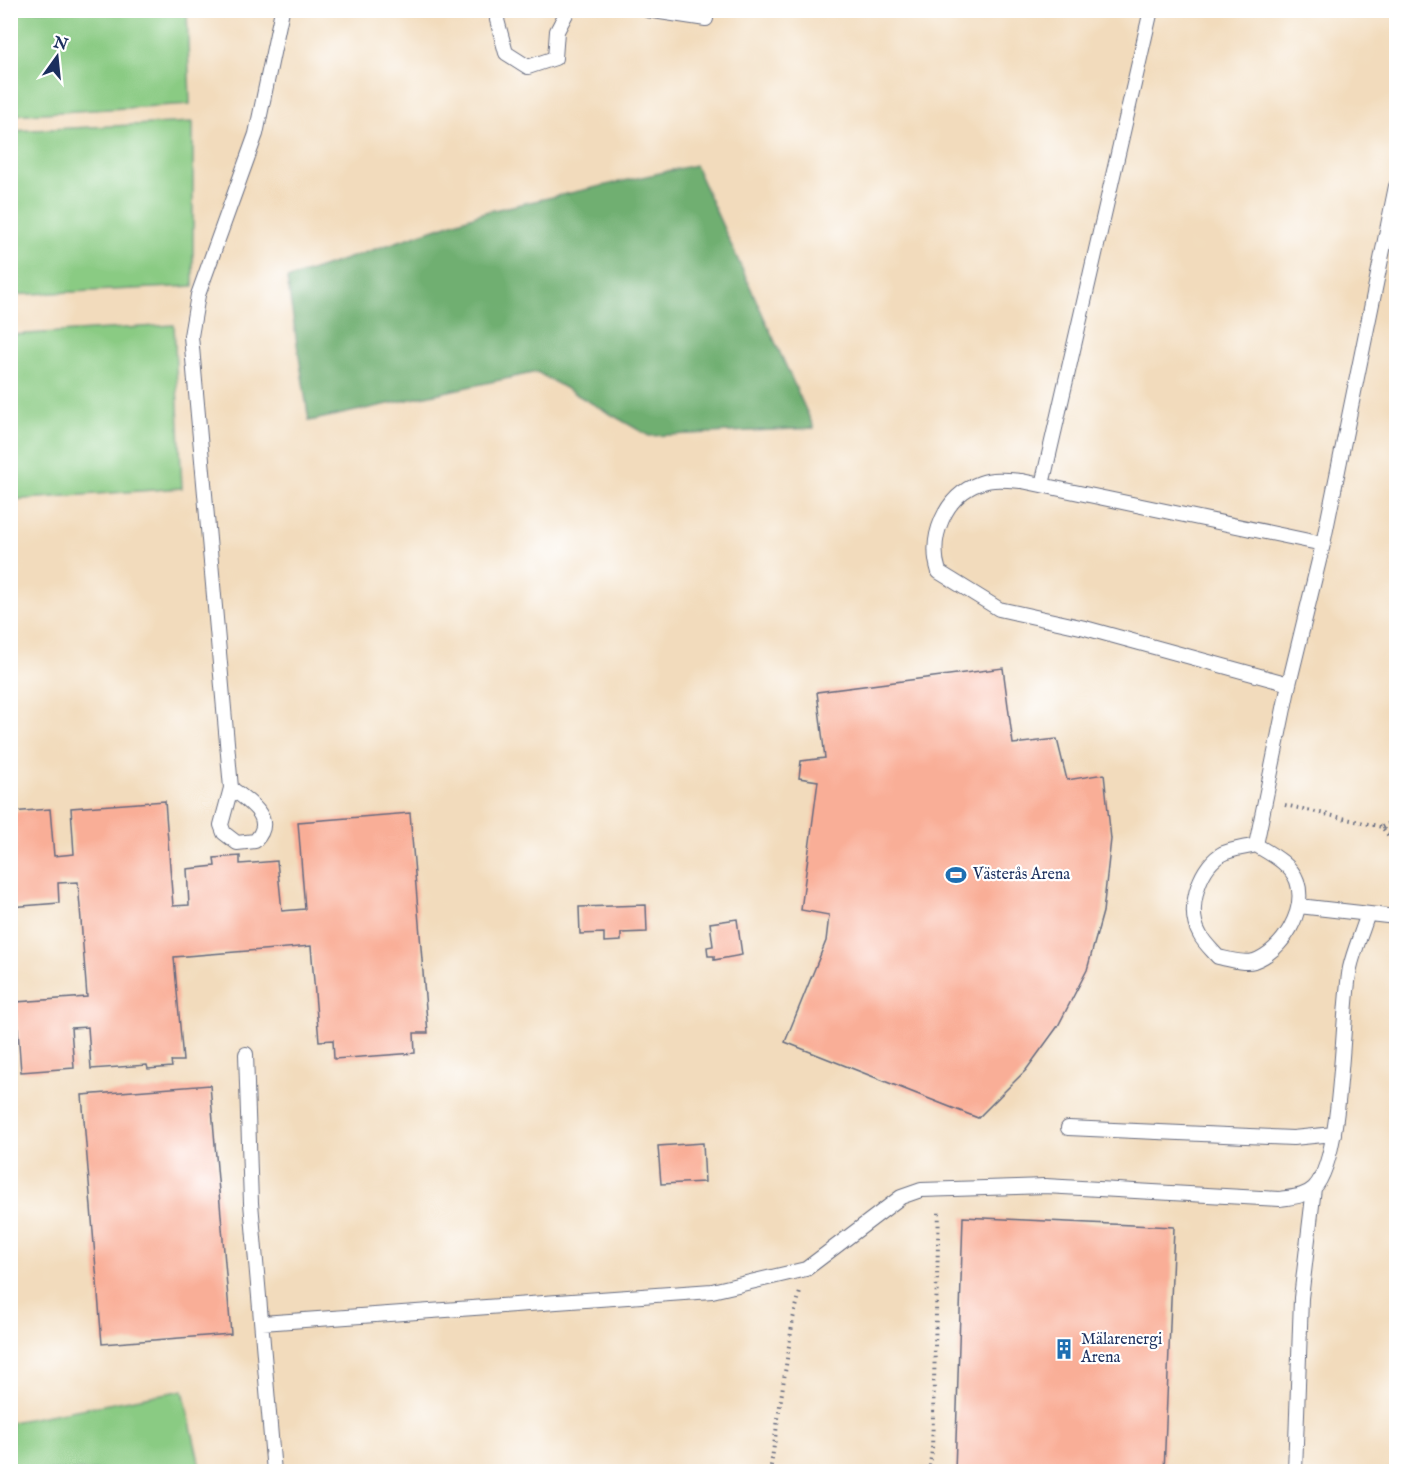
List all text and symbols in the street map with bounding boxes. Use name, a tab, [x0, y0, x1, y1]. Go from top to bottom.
north arrow	[27, 27, 87, 87]
text: N	[50, 33, 70, 56]
sports icon: Västerås Arena	[944, 863, 968, 887]
place label: Västerås Arena	[972, 865, 1070, 885]
place label: Mälarenergi Arena	[1080, 1330, 1162, 1368]
building icon: Mälarenergi Arena	[1052, 1337, 1076, 1361]

